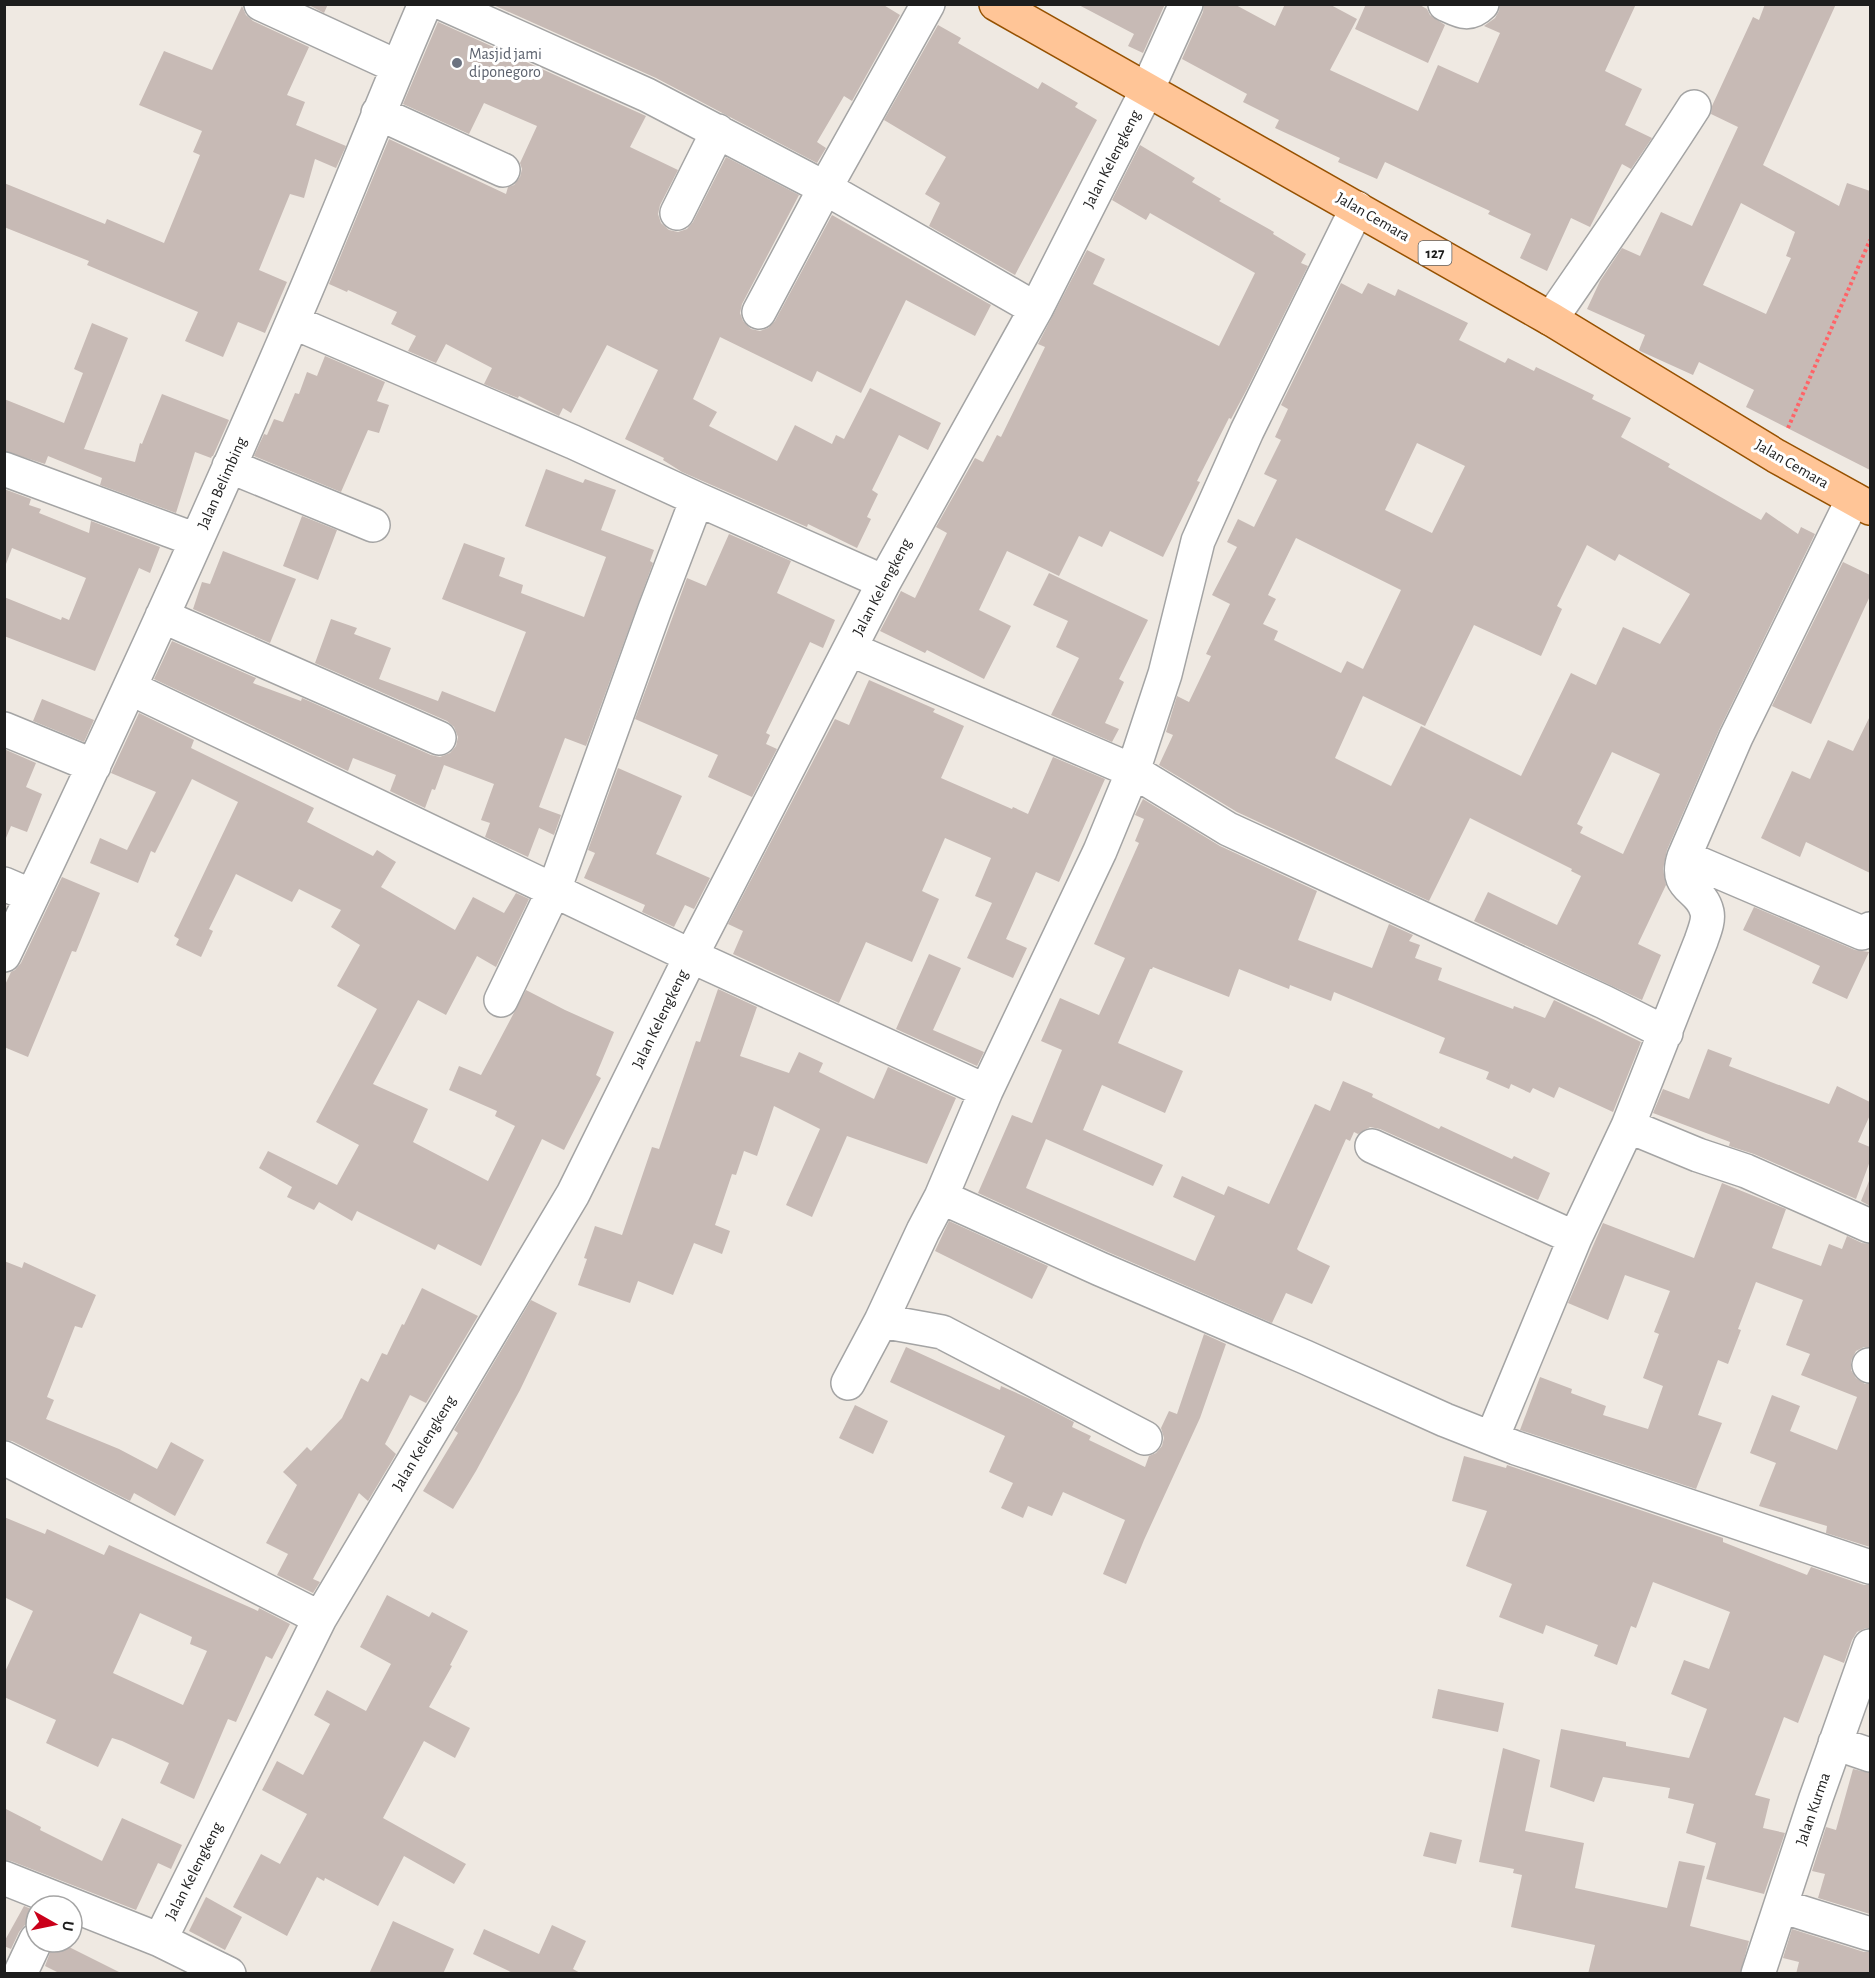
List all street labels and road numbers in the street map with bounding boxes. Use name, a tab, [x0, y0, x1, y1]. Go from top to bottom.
street label: Jalan Kelengkeng	[1080, 107, 1144, 211]
street label: Jalan Cemara	[1334, 190, 1412, 244]
road number: 127	[1418, 241, 1452, 265]
street label: Jalan Belimbing	[195, 434, 249, 531]
street label: Jalan Cemara	[1753, 437, 1831, 491]
street label: Jalan Kelengkeng	[850, 536, 914, 638]
street label: Jalan Kelengkeng	[629, 967, 691, 1071]
street label: Jalan Kelengkeng	[389, 1393, 459, 1493]
street label: Jalan Kurma	[1793, 1770, 1833, 1848]
street label: Jalan Kelengkeng	[162, 1819, 226, 1923]

